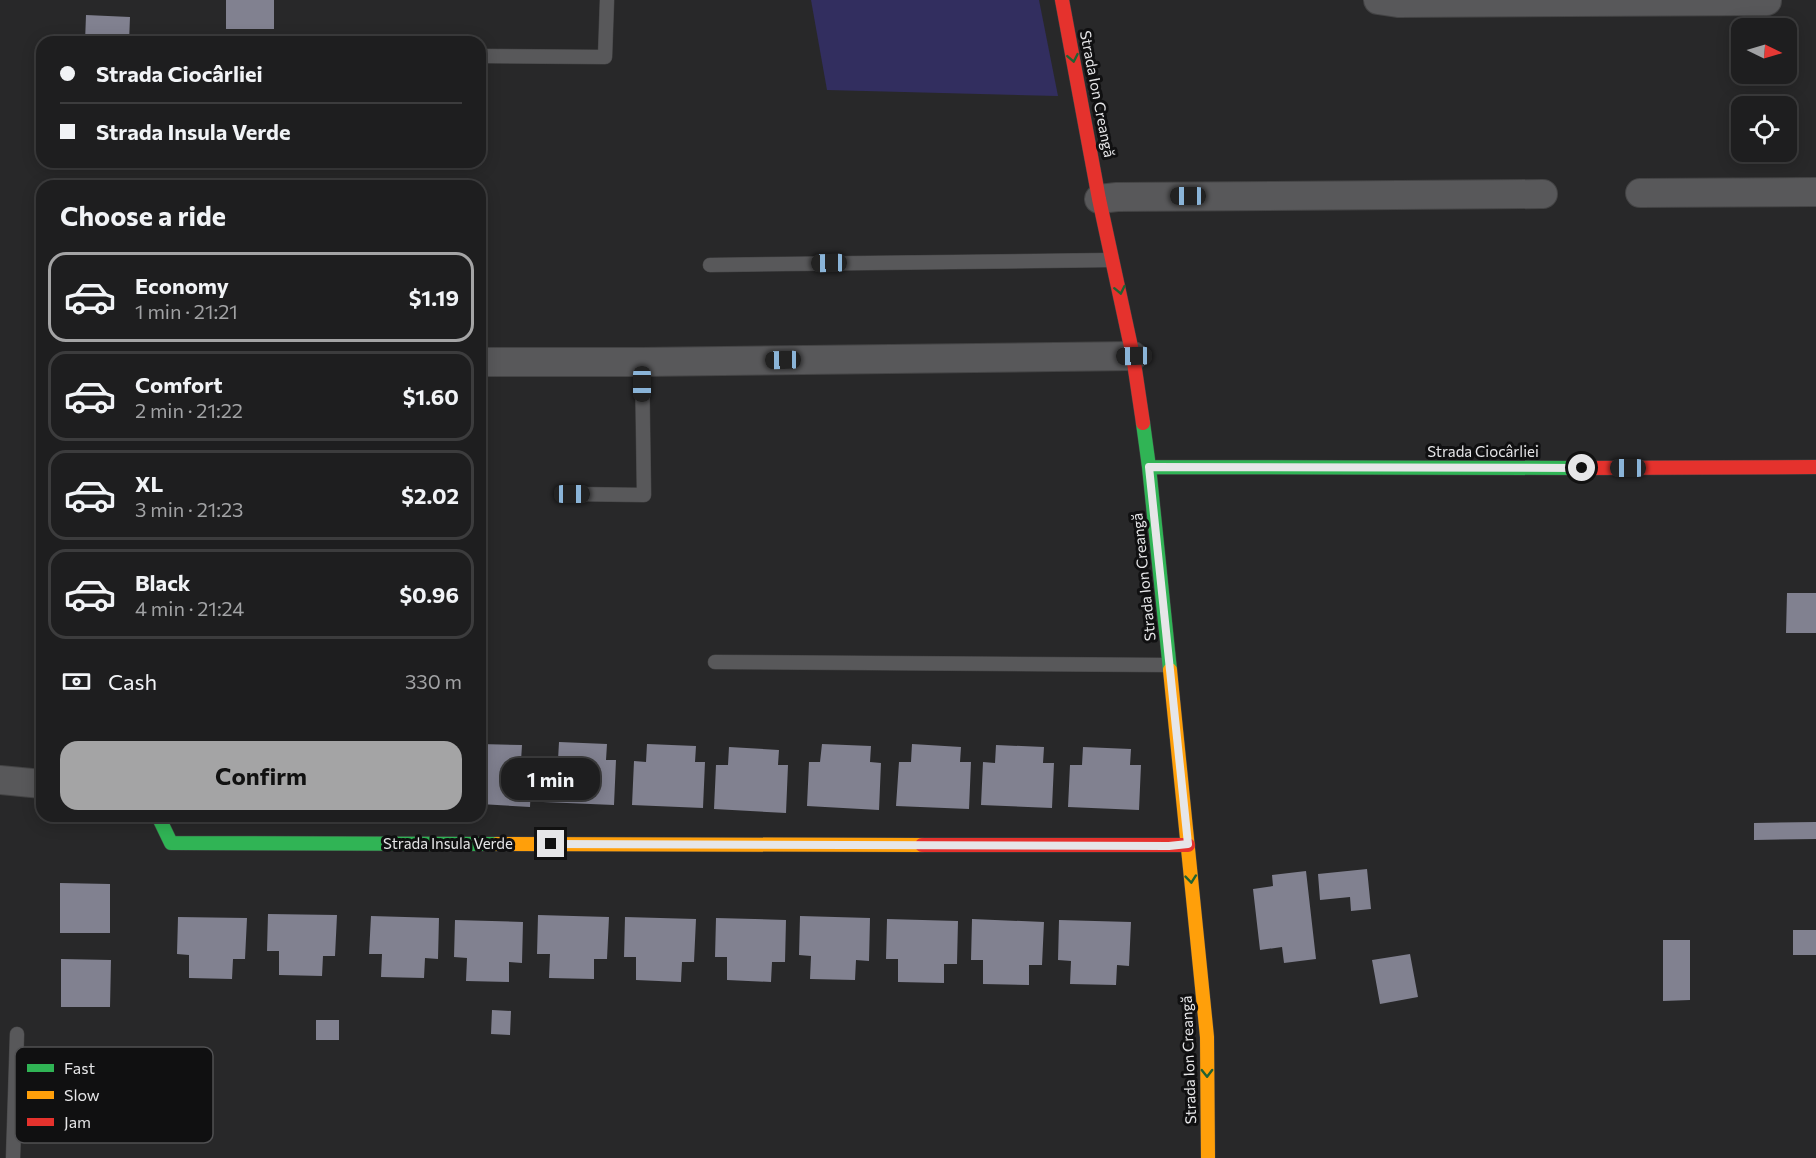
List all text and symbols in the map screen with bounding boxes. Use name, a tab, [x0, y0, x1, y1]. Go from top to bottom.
north arrow	[1731, 18, 1797, 84]
map controls	[1731, 18, 1797, 162]
street label: Strada Ion Creangă	[1077, 29, 1119, 159]
one-way arrow	[1066, 52, 1079, 62]
text: Strada Ciocârliei	[96, 60, 263, 87]
button: locate	[1731, 96, 1797, 162]
text: Strada Insula Verde	[96, 118, 291, 145]
car	[1170, 187, 1206, 205]
text: Choose a ride	[60, 199, 226, 232]
car	[811, 254, 847, 272]
icon: car	[63, 270, 117, 324]
text: Economy	[135, 272, 229, 299]
text: $1.19	[409, 284, 459, 311]
one-way arrow	[1113, 285, 1126, 295]
text: 1 min · 21:21	[135, 299, 238, 323]
car	[1116, 347, 1152, 365]
car	[765, 351, 801, 369]
car	[633, 366, 651, 402]
icon: car	[63, 369, 117, 423]
text: Comfort	[135, 371, 223, 398]
text: $1.60	[403, 383, 459, 410]
text: 2 min · 21:22	[135, 398, 243, 422]
street label: Strada Ciocârliei	[1427, 442, 1539, 460]
route start	[1568, 454, 1595, 481]
car	[1610, 459, 1646, 477]
icon: car	[63, 468, 117, 522]
text: XL	[135, 470, 163, 497]
text: $2.02	[401, 482, 459, 509]
car	[554, 485, 590, 503]
text: 3 min · 21:23	[135, 497, 244, 521]
street label: Strada Ion Creangă	[1127, 512, 1159, 642]
icon: car	[63, 567, 117, 621]
text: Black	[135, 569, 190, 596]
text: $0.96	[399, 581, 459, 608]
text: 4 min · 21:24	[135, 596, 244, 620]
icon: cash	[60, 665, 93, 698]
text: Cash	[108, 668, 157, 695]
text: 330 m	[405, 669, 462, 693]
button: Confirm	[60, 741, 462, 810]
callout: 1 min	[502, 757, 600, 799]
text: 1 min	[527, 767, 574, 791]
route end	[537, 830, 564, 857]
street label: Strada Insula Verde	[383, 834, 513, 852]
one-way arrow	[1184, 875, 1197, 884]
street label: Strada Ion Creangă	[1177, 995, 1199, 1125]
legend	[15, 1047, 213, 1143]
text: Fast	[64, 1058, 95, 1077]
one-way arrow	[1201, 1069, 1213, 1078]
text: Slow	[64, 1085, 100, 1104]
text: Jam	[64, 1112, 91, 1131]

